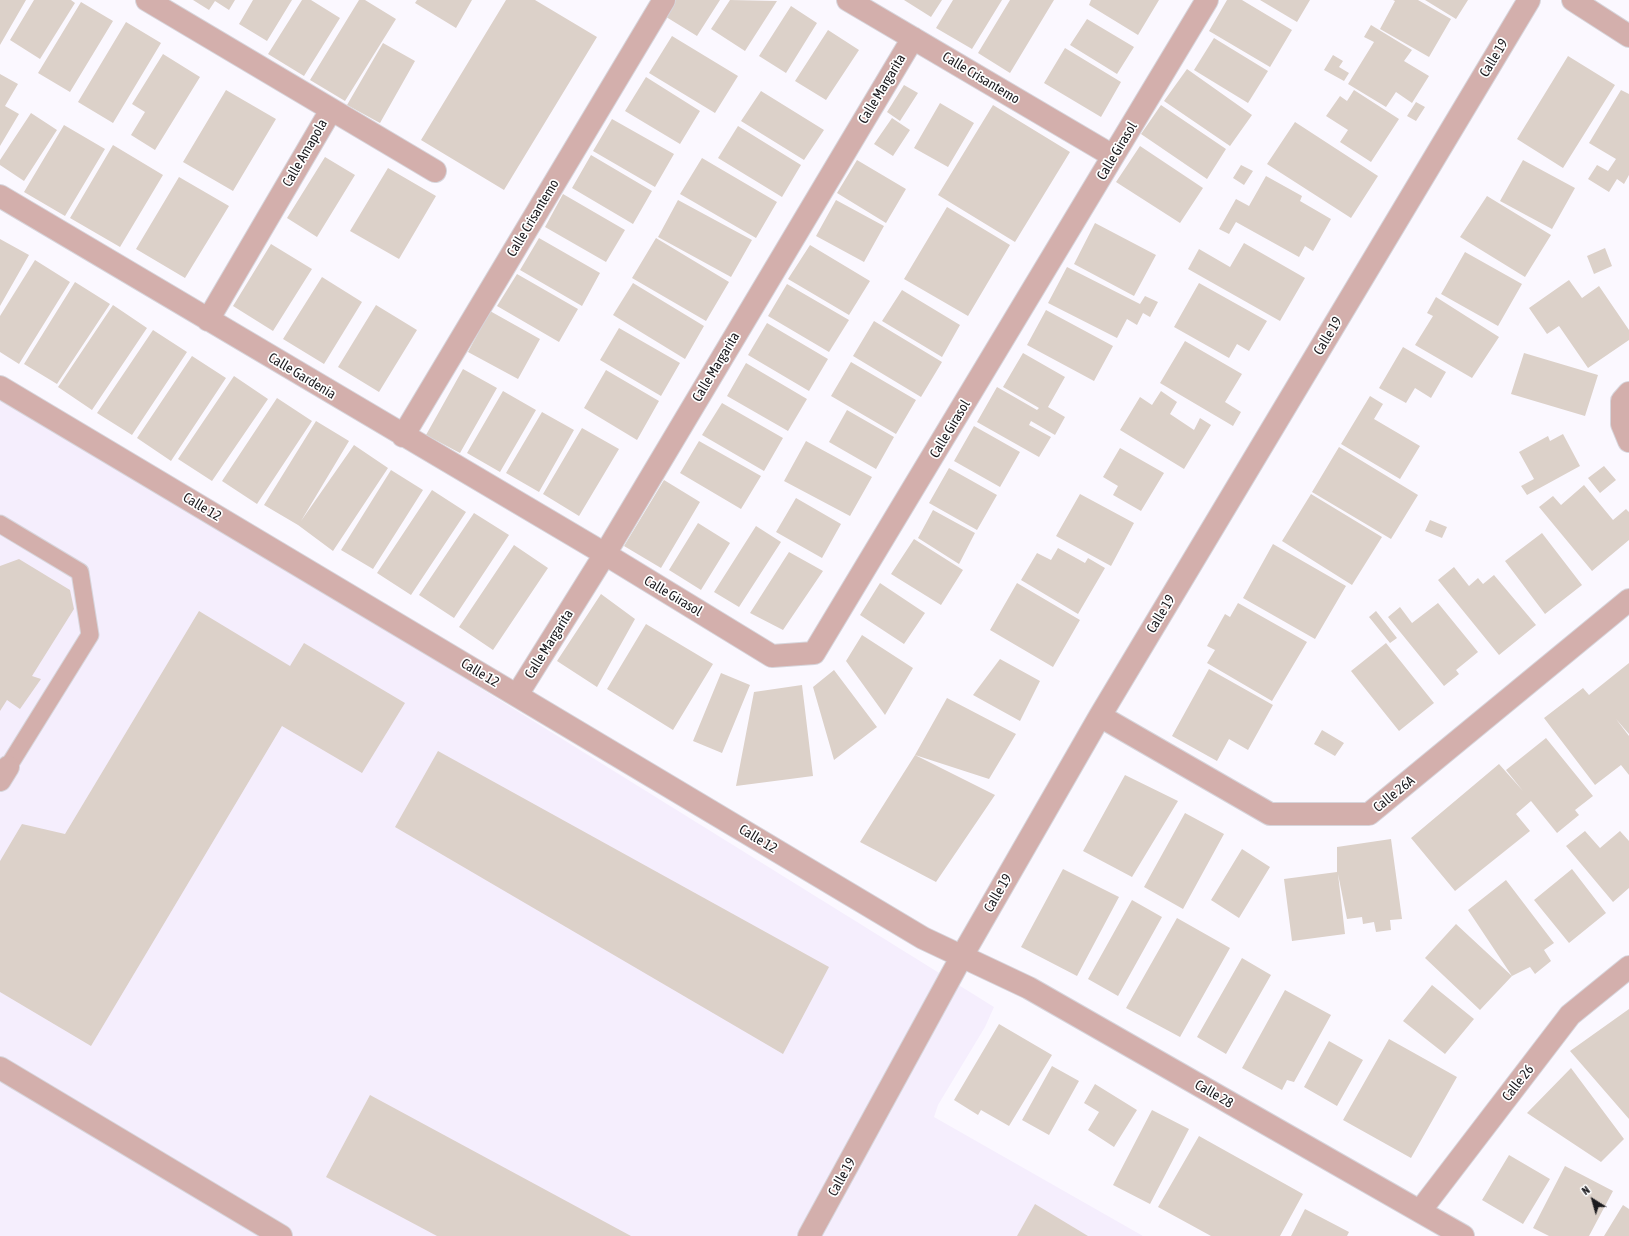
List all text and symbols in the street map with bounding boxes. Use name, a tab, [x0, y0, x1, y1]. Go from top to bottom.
street label: Calle 19	[1476, 36, 1512, 80]
street label: Calle Crisantemo	[939, 48, 1023, 108]
street label: Calle Margarita	[855, 51, 909, 127]
street label: Calle Amapola	[279, 116, 331, 190]
street label: Calle Girasol	[1093, 119, 1141, 183]
street label: Calle Crisantemo	[503, 176, 563, 260]
street label: Calle 19	[1310, 314, 1346, 358]
street label: Calle Margarita	[689, 329, 743, 405]
street label: Calle Gardenia	[265, 349, 339, 403]
street label: Calle Girasol	[926, 397, 974, 461]
street label: Calle 12	[180, 489, 224, 525]
street label: Calle Girasol	[641, 572, 705, 620]
street label: Calle 19	[1143, 592, 1179, 636]
street label: Calle Margarita	[521, 606, 577, 682]
street label: Calle 12	[458, 655, 502, 691]
street label: Calle 26A	[1370, 772, 1418, 816]
street label: Calle 12	[736, 821, 780, 857]
street label: Calle 19	[980, 871, 1016, 915]
street label: Calle 26	[1499, 1061, 1537, 1105]
street label: Calle 28	[1192, 1076, 1236, 1112]
street label: Calle 19	[825, 1155, 859, 1199]
north arrow	[1573, 1180, 1613, 1220]
text: N	[1580, 1184, 1592, 1197]

